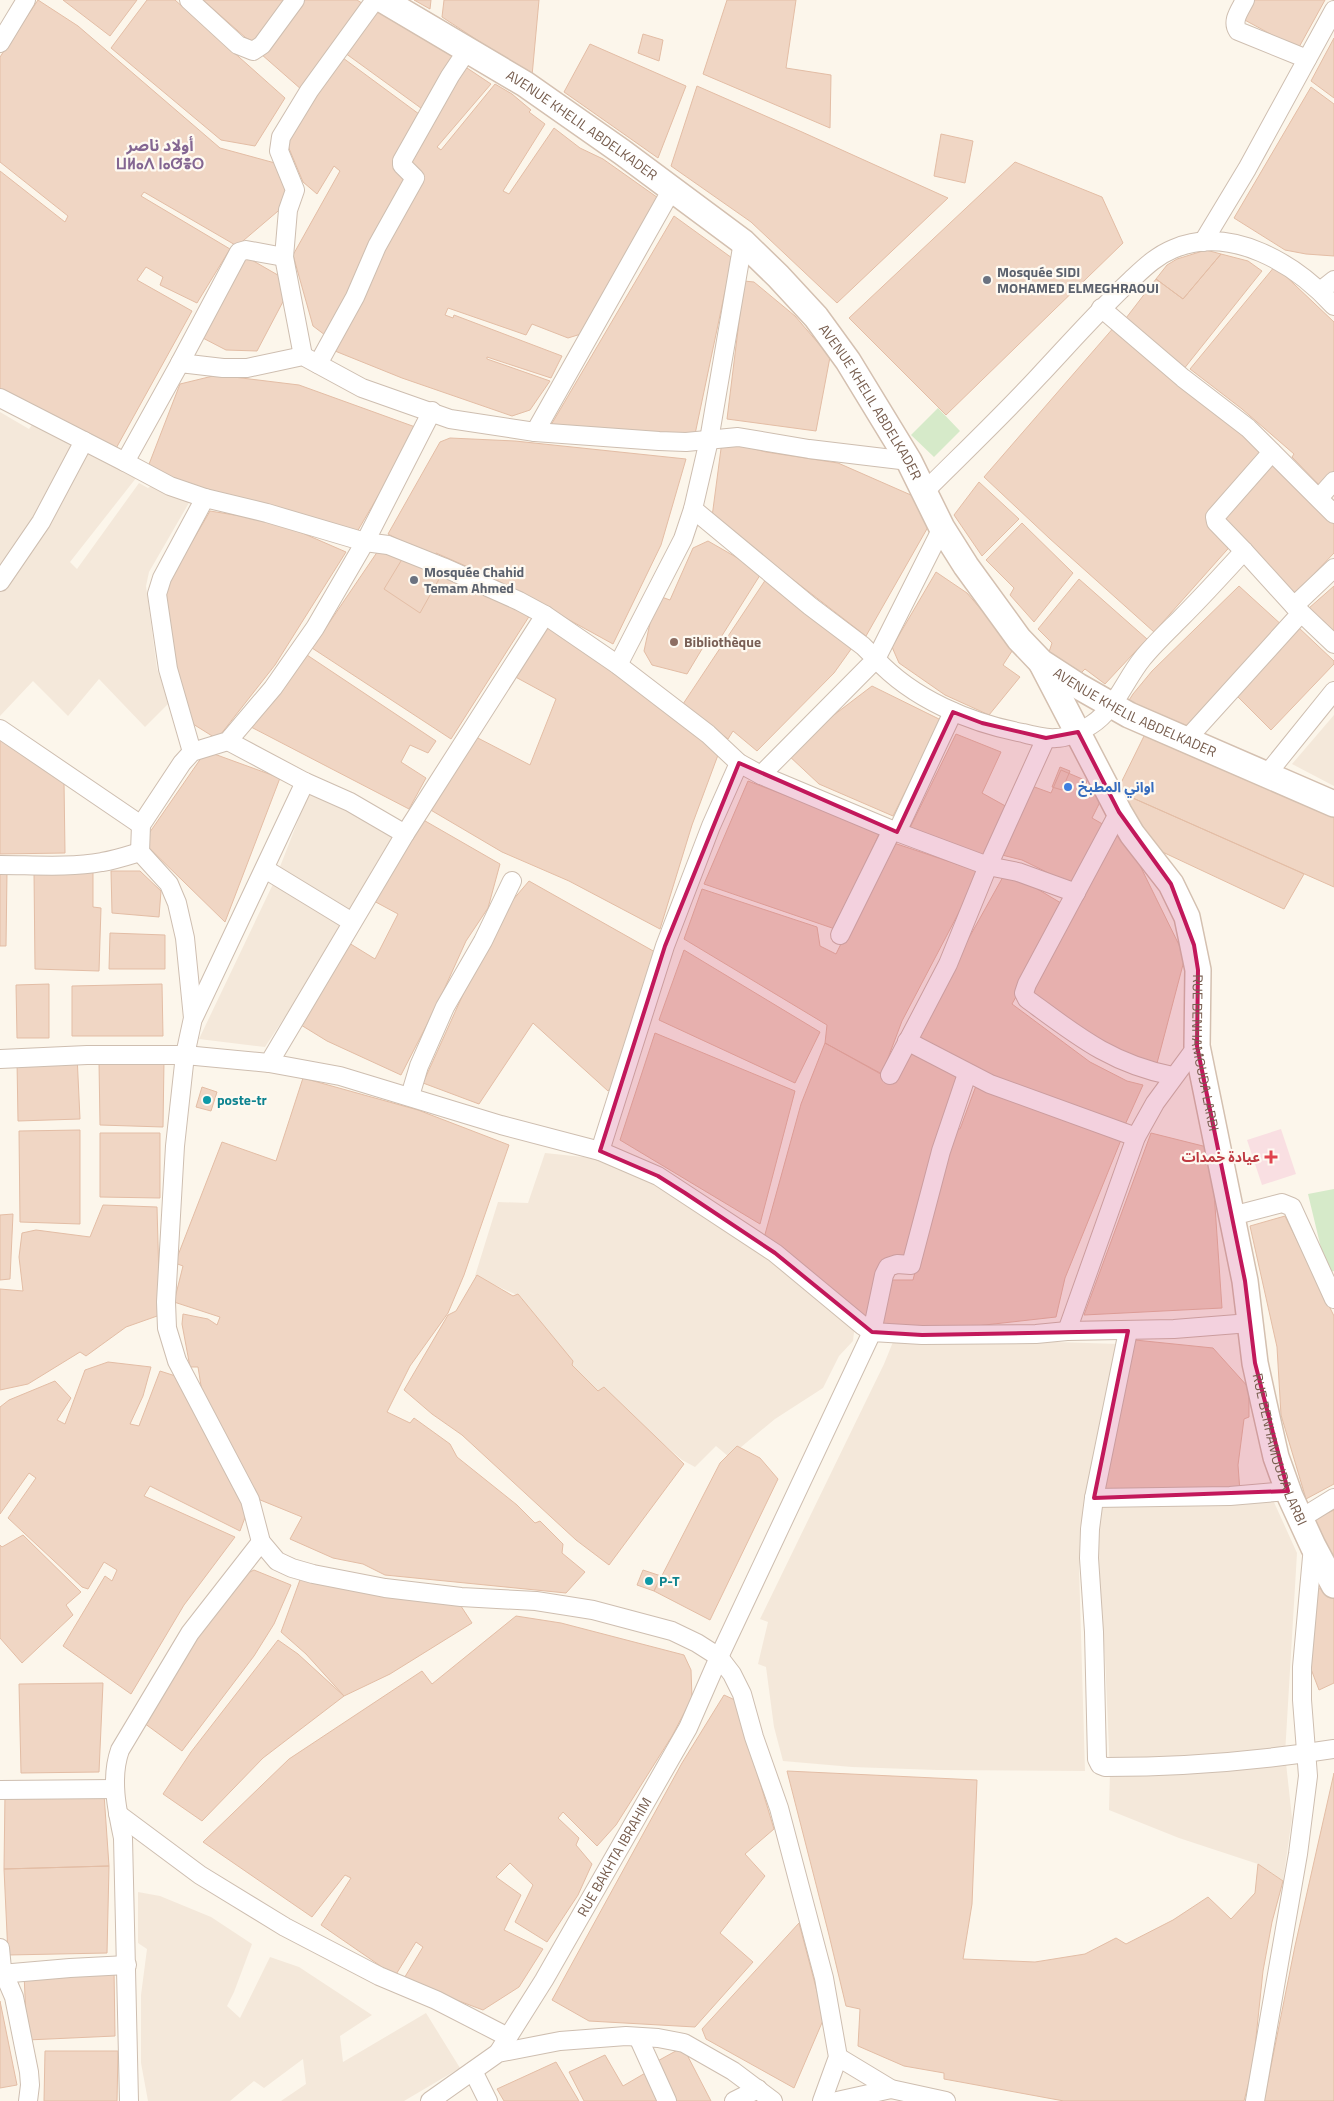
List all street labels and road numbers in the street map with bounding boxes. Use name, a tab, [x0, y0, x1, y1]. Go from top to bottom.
street label: AVENUE KHELIL ABDELKADER	[502, 64, 662, 185]
street label: AVENUE KHELIL ABDELKADER	[814, 319, 928, 483]
street label: AVENUE KHELIL ABDELKADER	[1049, 662, 1220, 762]
street label: RUE BENHAMOUDA LARBI	[1187, 974, 1225, 1133]
street label: RUE BENHAMOUDA LARBI	[1248, 1371, 1313, 1529]
street label: RUE BAKHTA IBRAHIM	[571, 1793, 656, 1920]

